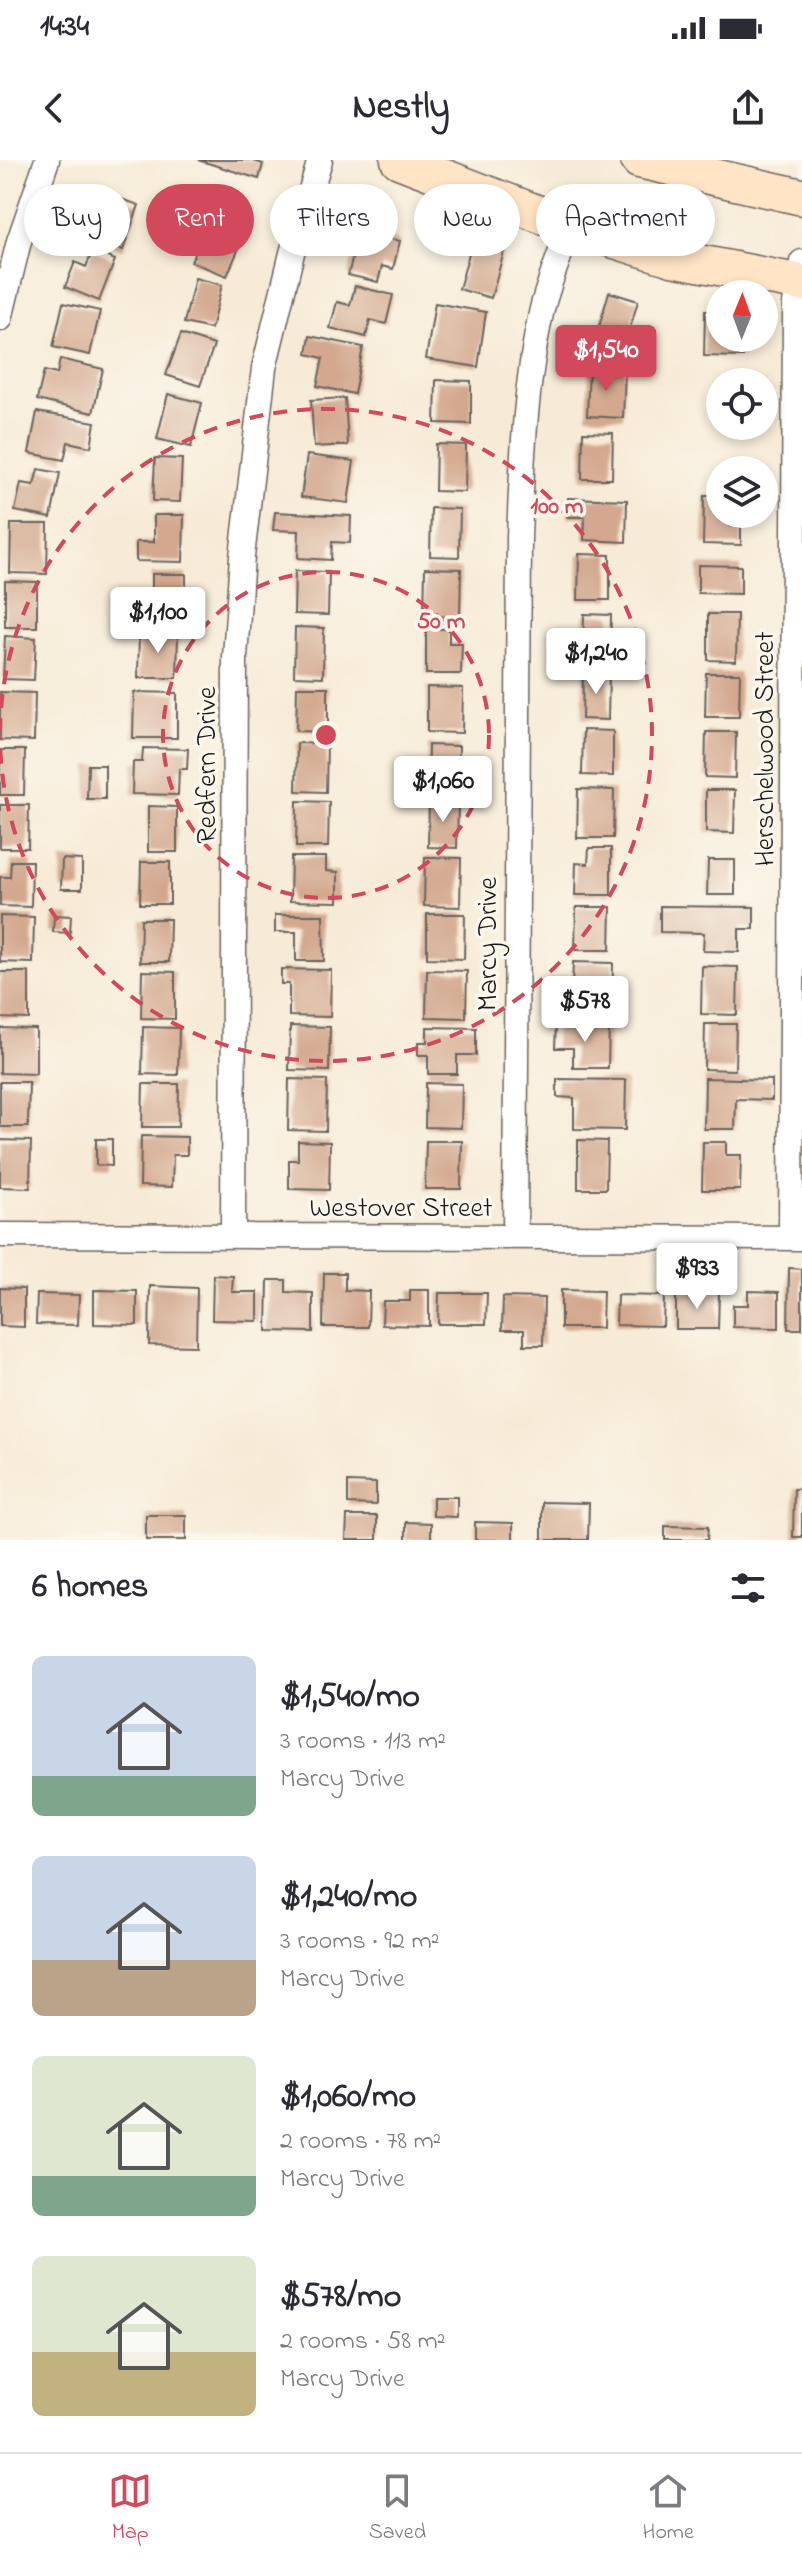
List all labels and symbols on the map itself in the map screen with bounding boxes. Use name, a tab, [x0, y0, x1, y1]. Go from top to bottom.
north arrow	[706, 280, 778, 352]
pin: $1,540	[541, 325, 671, 393]
text: 100 m	[531, 490, 584, 525]
pin: $1,100	[93, 587, 223, 655]
text: 50 m	[417, 605, 466, 640]
pin: $1,240	[531, 628, 661, 696]
street label: Herschelwood Street	[746, 631, 787, 867]
street label: Redfern Drive	[188, 686, 229, 844]
centre of rings	[312, 721, 340, 749]
pin: $1,060	[378, 756, 508, 824]
street label: Marcy Drive	[469, 876, 510, 1011]
pin: $578	[538, 976, 632, 1044]
street label: Westover Street	[310, 1189, 492, 1230]
pin: $933	[650, 1243, 744, 1311]

